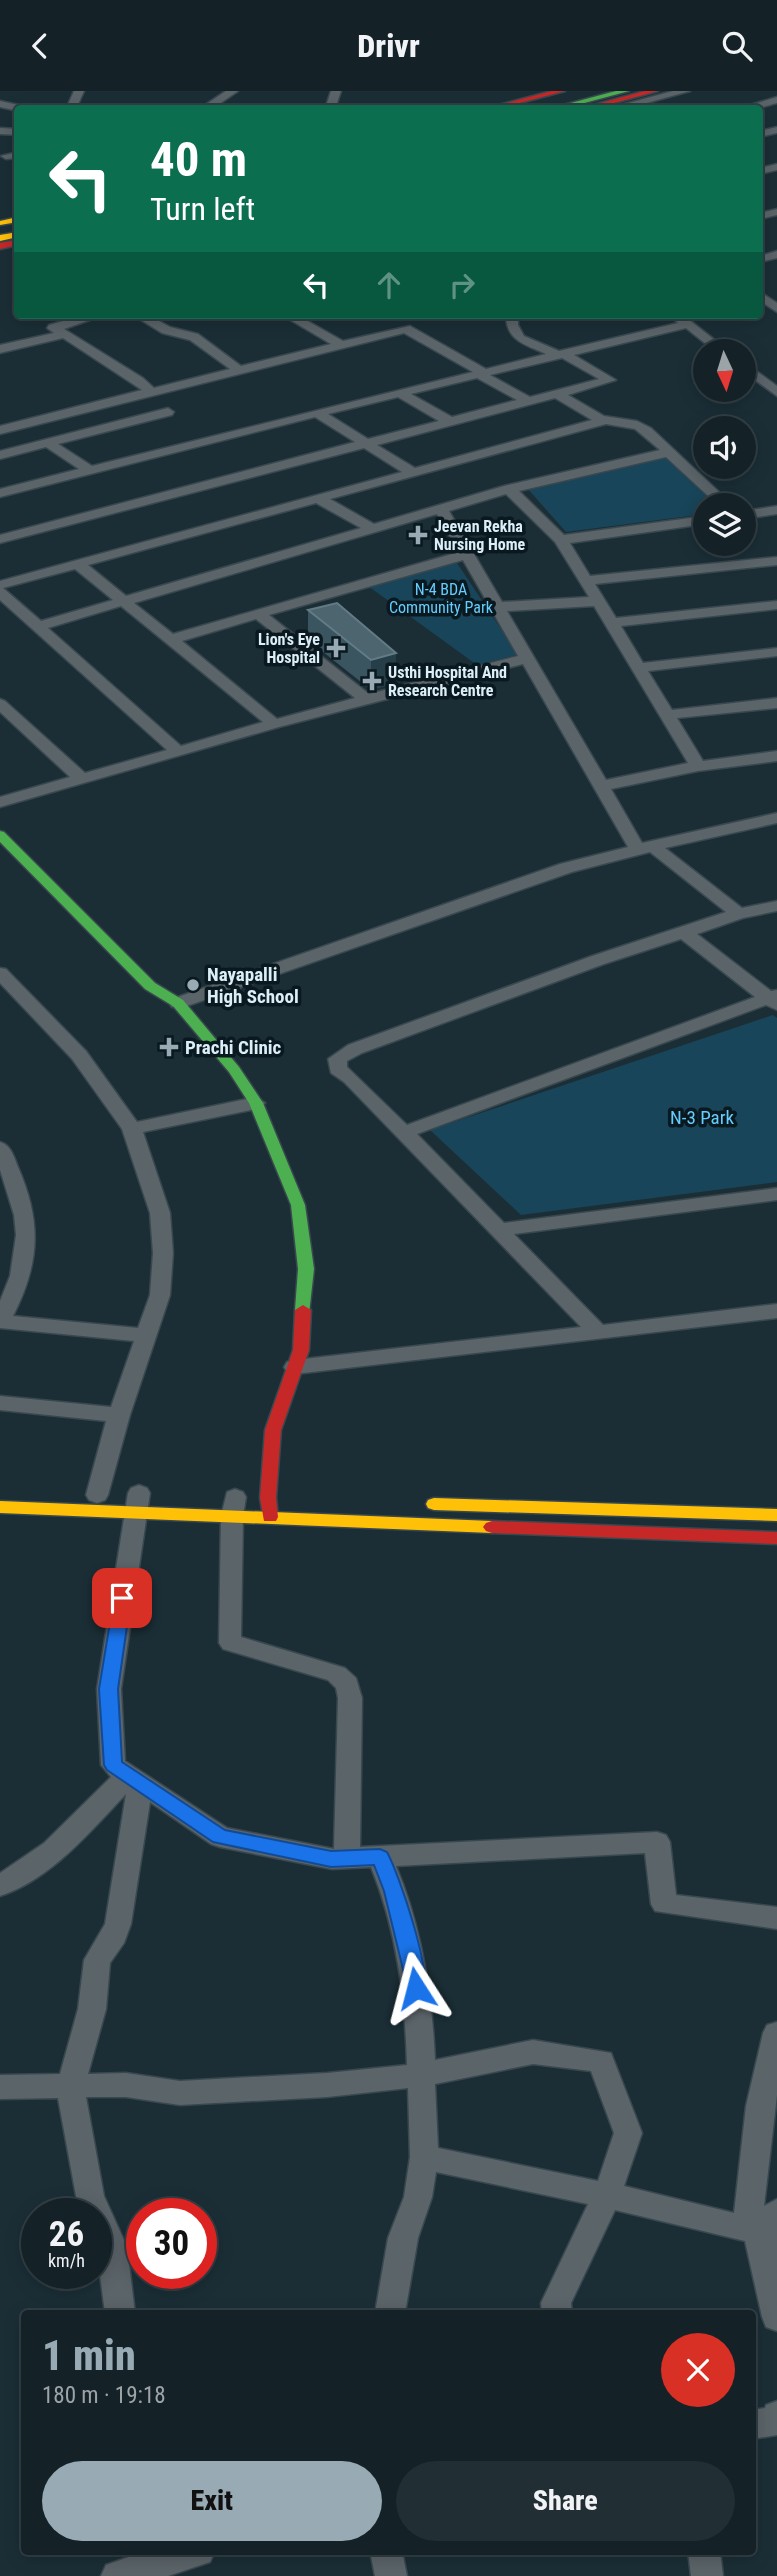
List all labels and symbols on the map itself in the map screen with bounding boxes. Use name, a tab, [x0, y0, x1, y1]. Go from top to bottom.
north arrow	[693, 339, 756, 403]
place label: Jeevan Rekha Nursing Home	[434, 517, 526, 554]
marker: Jeevan Rekha Nursing Home	[408, 525, 428, 545]
park label: N-4 BDA Community Park	[389, 580, 494, 617]
place label: Lion's Eye Hospital	[258, 630, 320, 667]
marker: Lion's Eye Hospital	[326, 638, 346, 658]
place label: Usthi Hospital And Research Centre	[388, 663, 507, 700]
marker: Usthi Hospital And Research Centre	[362, 671, 382, 691]
place label: Nayapalli High School	[207, 963, 299, 1008]
marker: Nayapalli High School	[185, 977, 201, 993]
place label: Prachi Clinic	[185, 1036, 282, 1059]
marker: Prachi Clinic	[159, 1037, 179, 1057]
park label: N-3 Park	[670, 1106, 734, 1129]
pin	[92, 1568, 152, 1628]
position arrow	[379, 1951, 453, 2025]
speed limit sign: 30	[126, 2198, 217, 2289]

